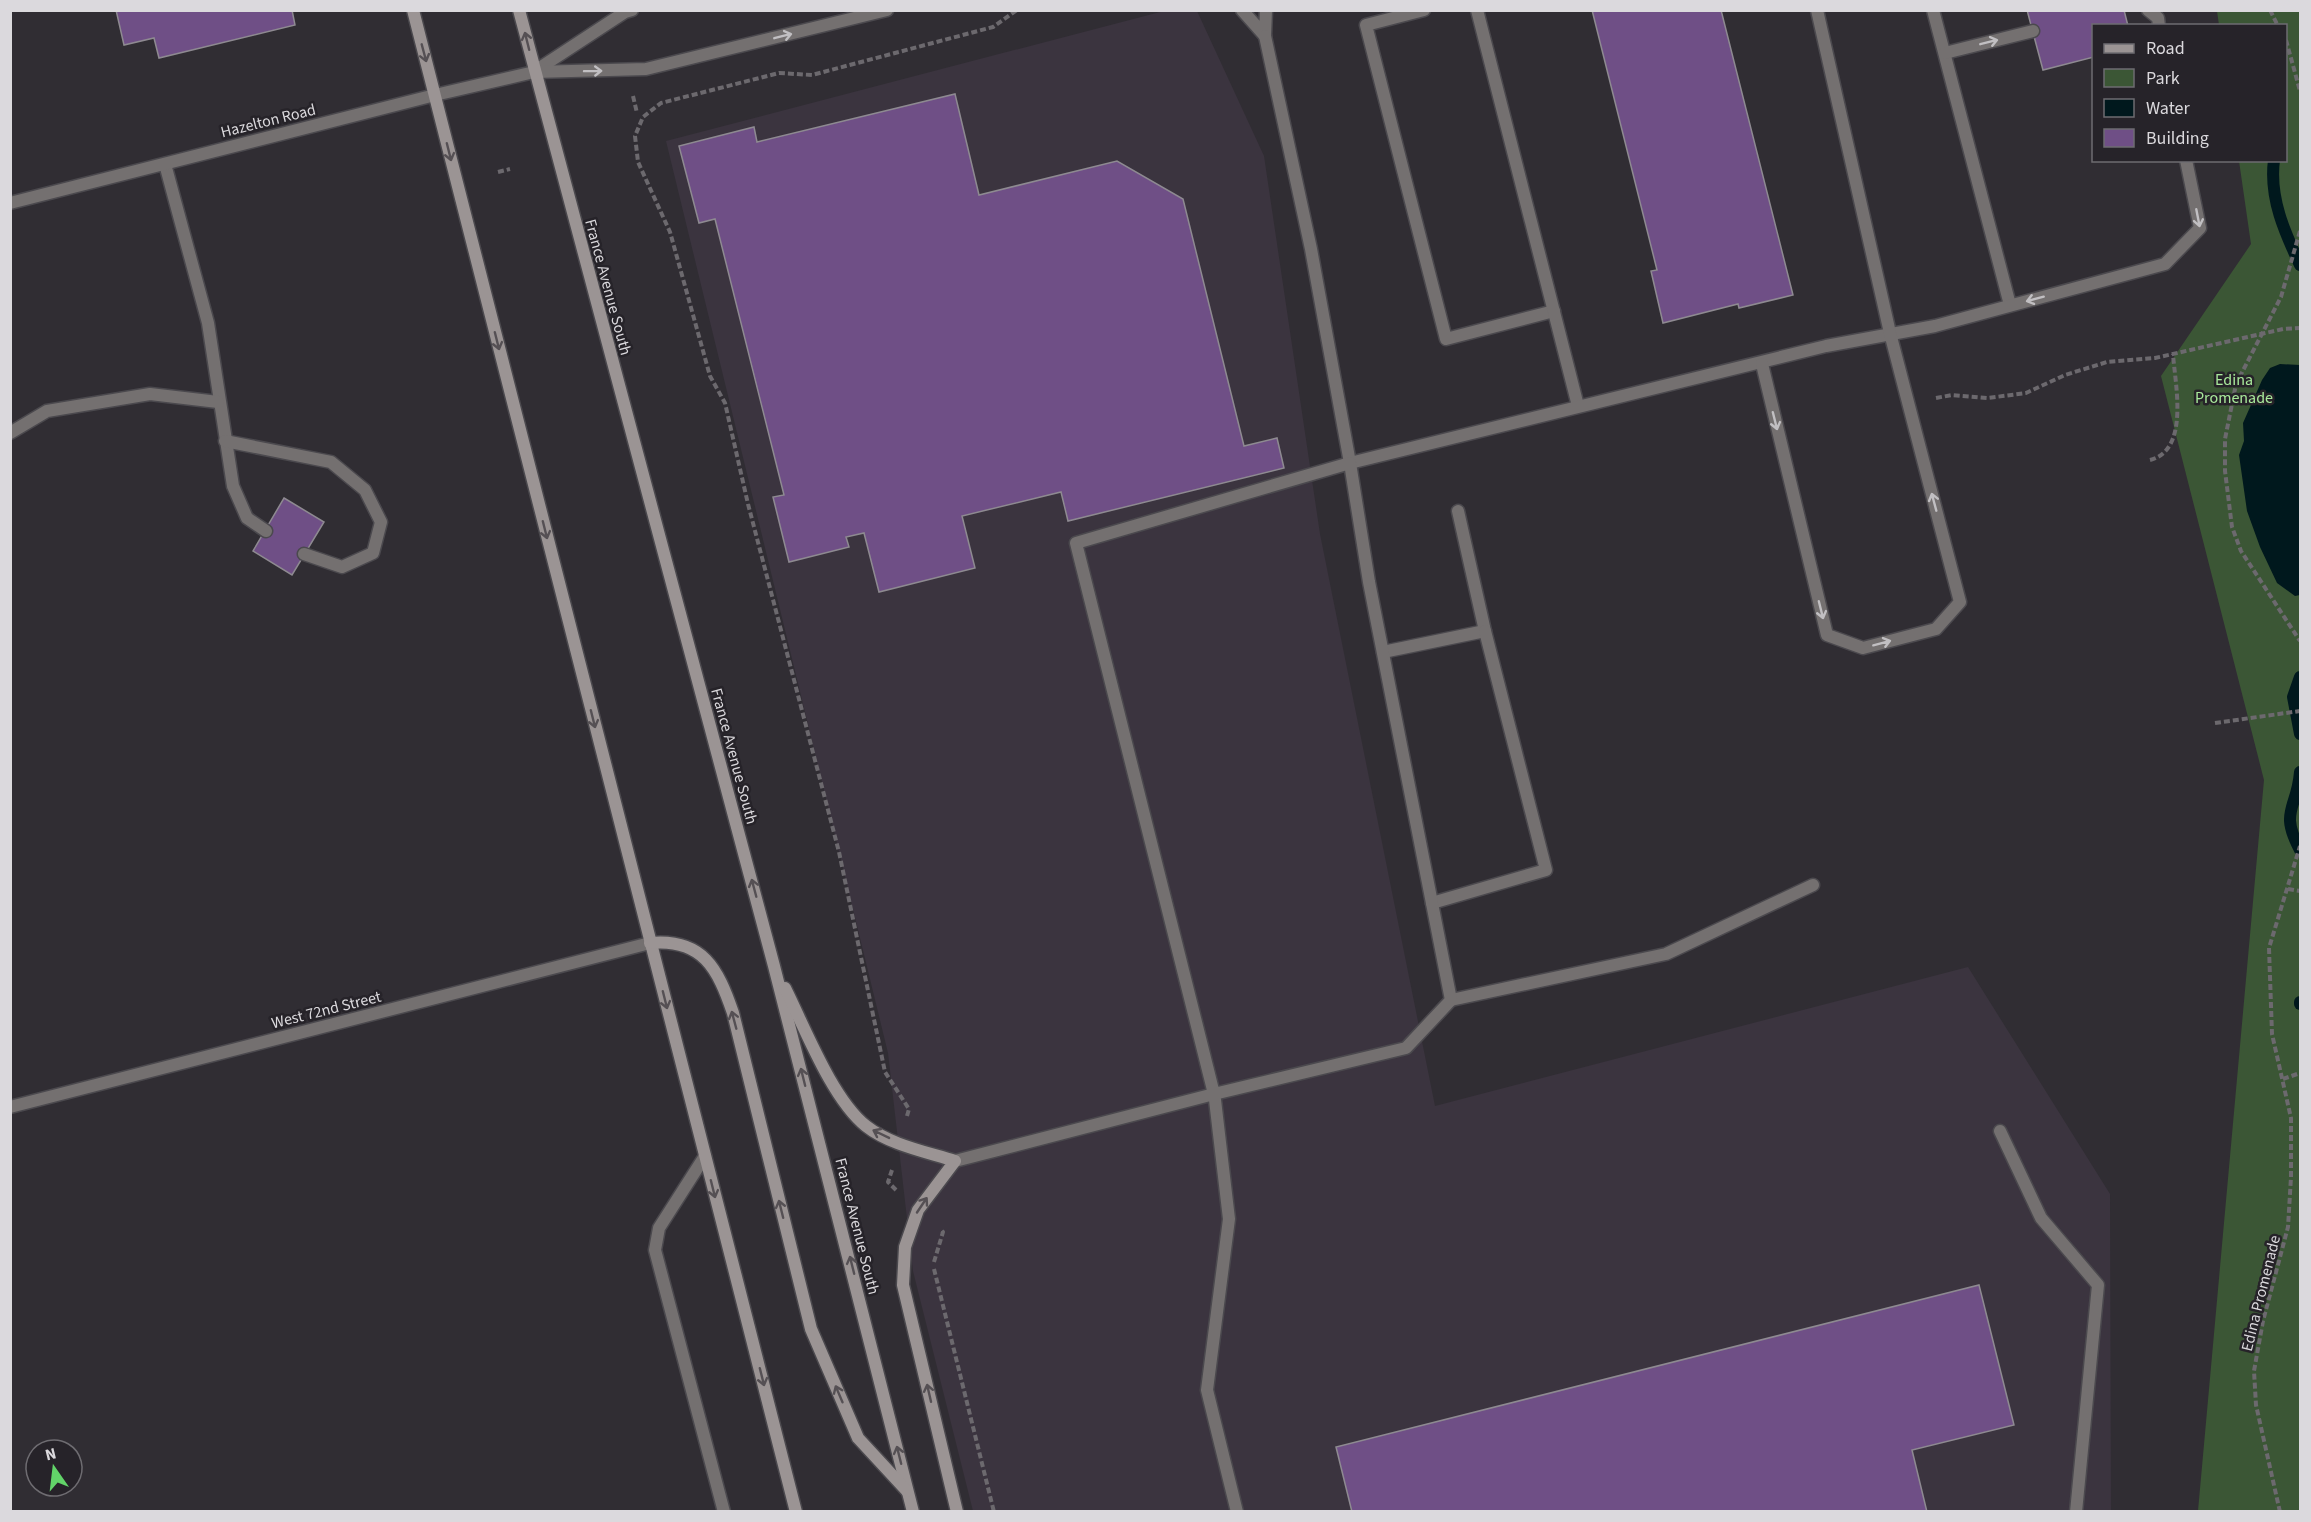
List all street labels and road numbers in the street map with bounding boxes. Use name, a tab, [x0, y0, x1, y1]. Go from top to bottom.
street label: Hazelton Road	[218, 99, 318, 143]
street label: France Avenue South	[579, 217, 637, 358]
street label: France Avenue South	[705, 686, 763, 827]
street label: West 72nd Street	[269, 986, 384, 1034]
street label: France Avenue South	[829, 1156, 885, 1297]
street label: Edina Promenade	[2236, 1233, 2286, 1354]

